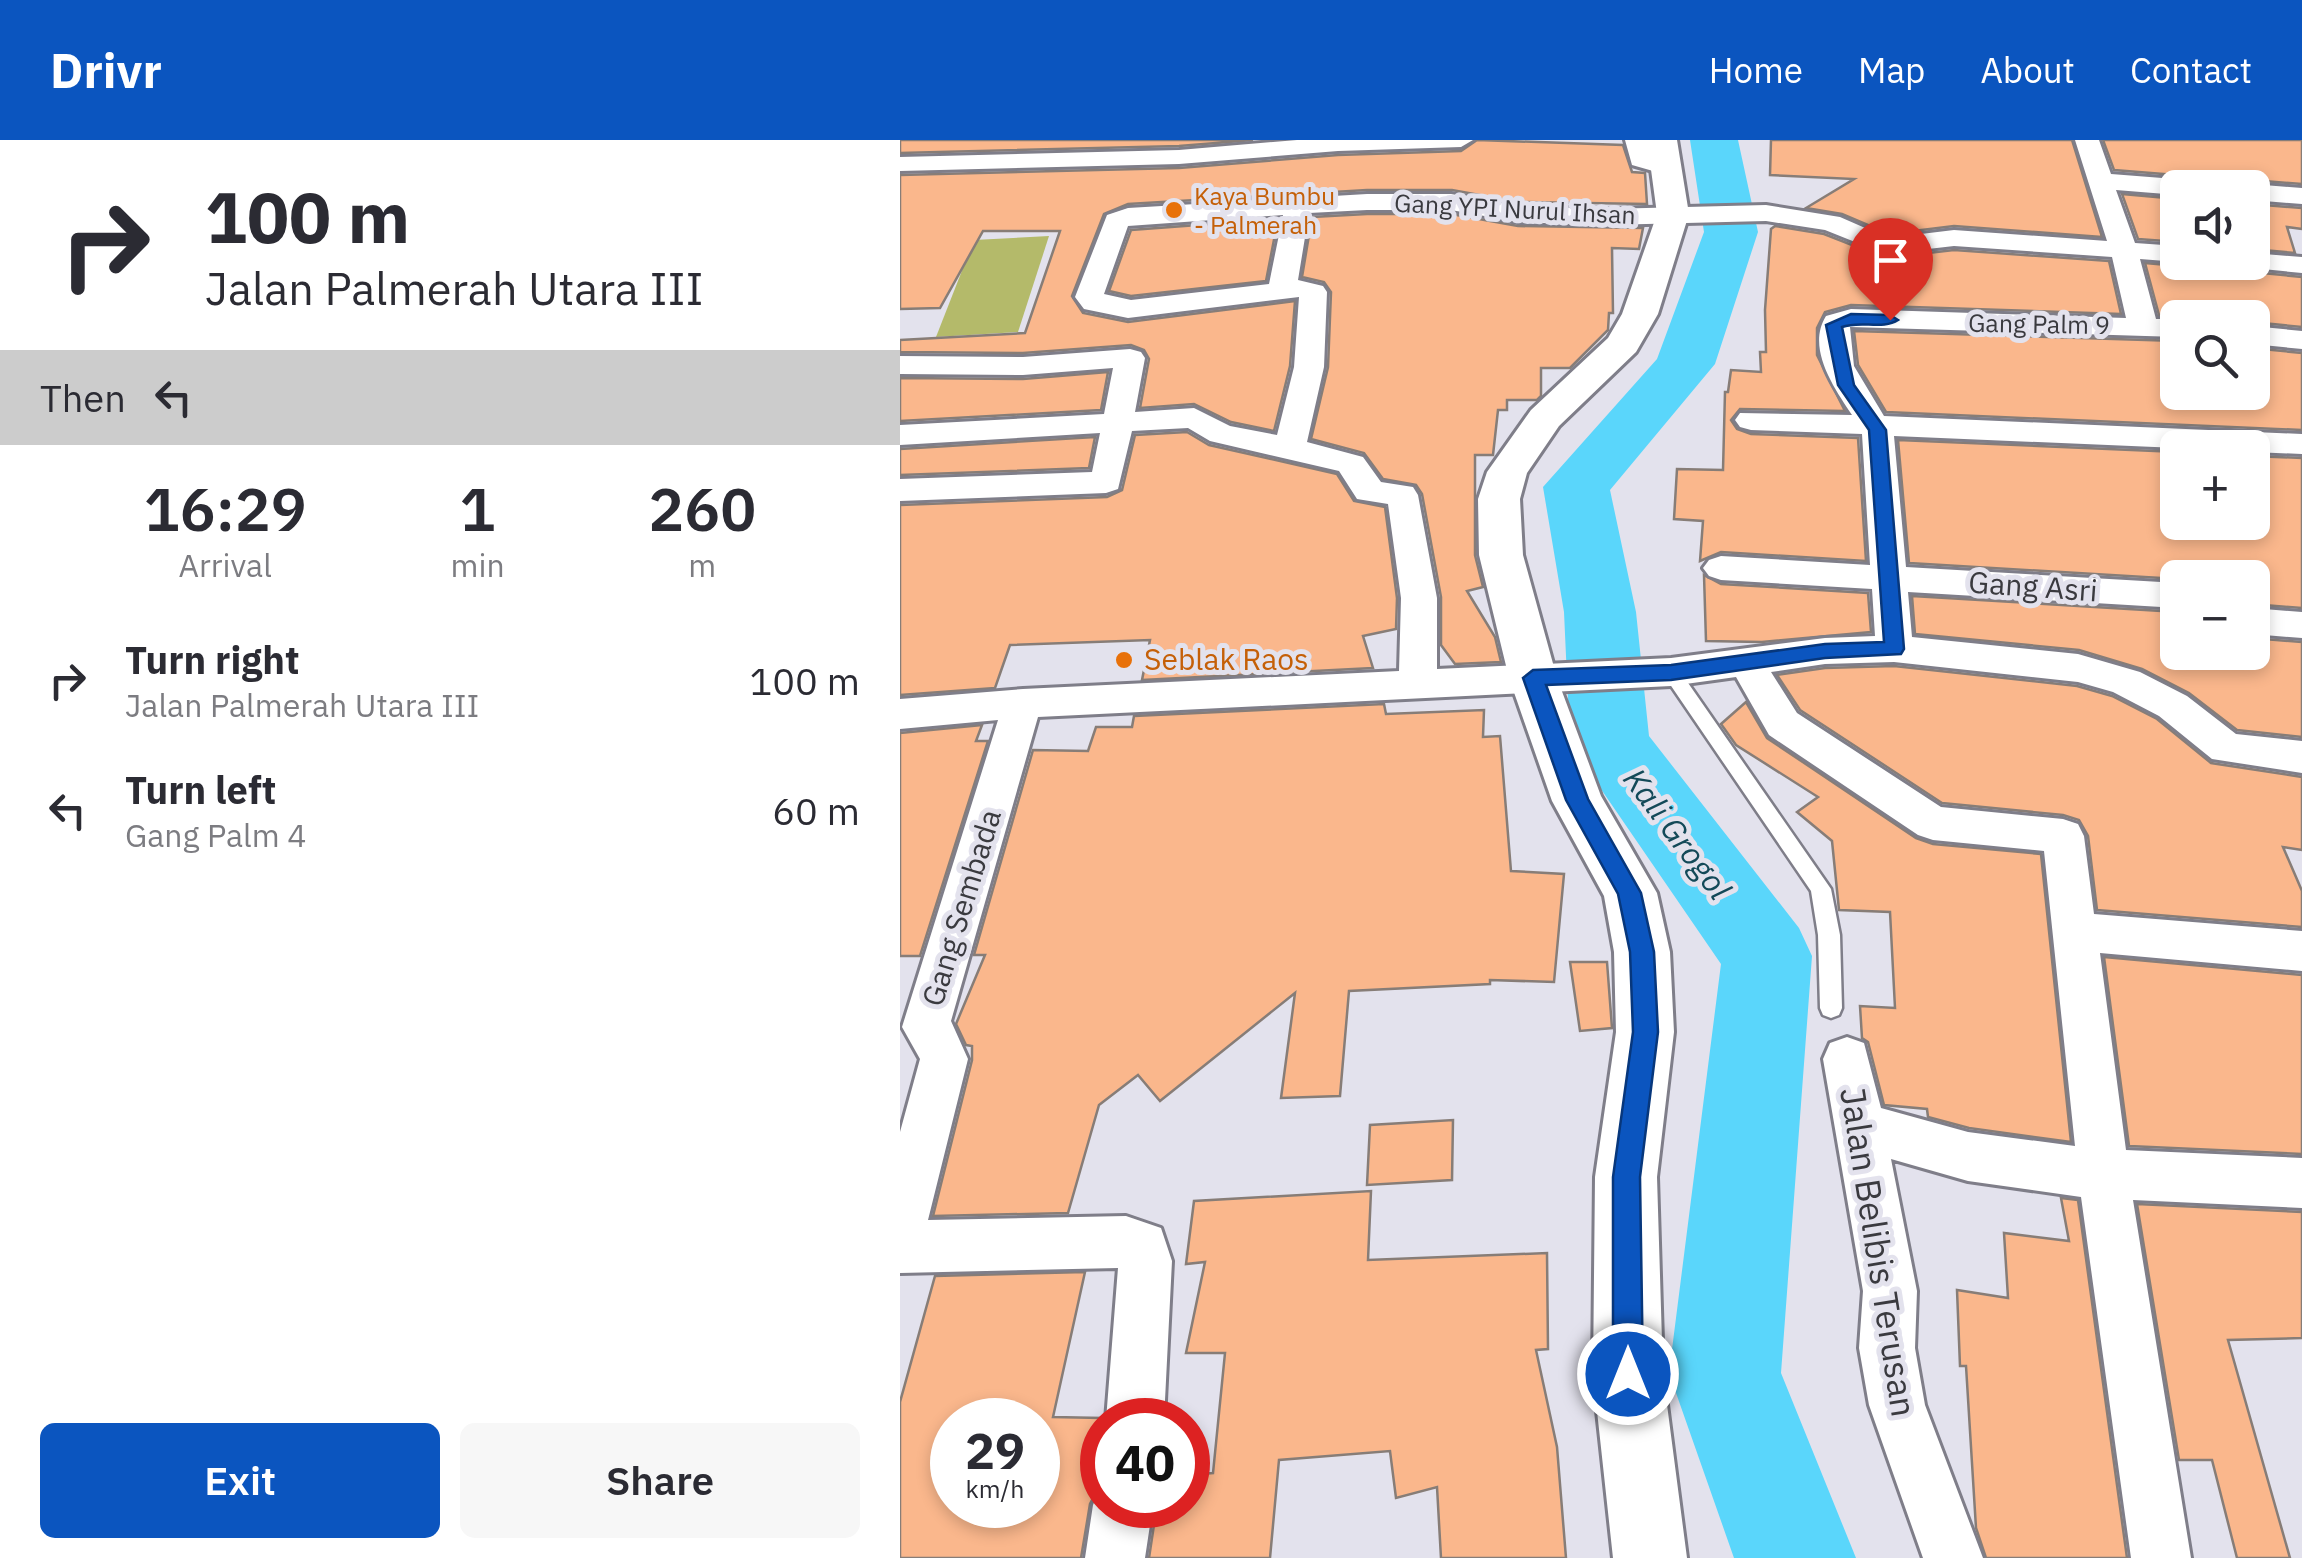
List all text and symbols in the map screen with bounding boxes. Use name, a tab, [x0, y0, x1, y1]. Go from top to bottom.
text: Drivr	[50, 39, 162, 101]
text: Home	[1709, 47, 1803, 93]
text: Map	[1858, 47, 1925, 93]
text: About	[1980, 47, 2075, 93]
text: Contact	[2130, 47, 2252, 93]
map controls	[2160, 170, 2270, 670]
button: sound	[2160, 170, 2270, 280]
text: 100 m	[205, 171, 410, 262]
place label: Kaya Bumbu - Palmerah	[1194, 179, 1335, 241]
icon: right	[40, 180, 170, 310]
street label: Gang YPI Nurul Ihsan	[1393, 186, 1637, 231]
marker: Kaya Bumbu - Palmerah	[1163, 199, 1185, 221]
pin	[1848, 218, 1933, 321]
icon: arrive	[1863, 233, 1918, 288]
text: Jalan Palmerah Utara III	[205, 259, 703, 317]
button: search	[2160, 300, 2270, 410]
street label: Gang Palm 9	[1968, 306, 2110, 341]
icon: left	[146, 370, 201, 425]
text: Then	[40, 373, 126, 422]
button: +	[2160, 430, 2270, 540]
text: 16:29	[144, 469, 307, 548]
text: 1	[460, 469, 496, 548]
text: 260	[648, 469, 756, 548]
text: Arrival	[179, 544, 272, 586]
text: min	[450, 544, 505, 586]
text: m	[688, 544, 716, 586]
button: −	[2160, 560, 2270, 670]
street label: Gang Asri	[1967, 562, 2099, 609]
text: Turn right	[125, 635, 300, 684]
place label: Seblak Raos	[1144, 639, 1309, 678]
marker: Seblak Raos	[1113, 649, 1135, 671]
icon: right	[40, 653, 95, 708]
text: 100 m	[749, 656, 860, 705]
text: Jalan Palmerah Utara III	[125, 684, 479, 726]
water label: Kali Grogol	[1615, 759, 1741, 908]
text: Turn left	[125, 765, 276, 814]
icon: left	[40, 783, 95, 838]
text: 60 m	[772, 786, 860, 835]
street label: Gang Sembada	[912, 804, 1009, 1011]
text: Gang Palm 4	[125, 814, 307, 856]
street label: Jalan Belibis Terusan	[1830, 1084, 1928, 1420]
position arrow	[1576, 1322, 1680, 1426]
speed limit sign: 40	[1080, 1398, 1210, 1528]
text: 29	[965, 1418, 1025, 1483]
button: Exit	[40, 1423, 440, 1538]
button: Share	[460, 1423, 860, 1538]
text: km/h	[966, 1472, 1024, 1505]

